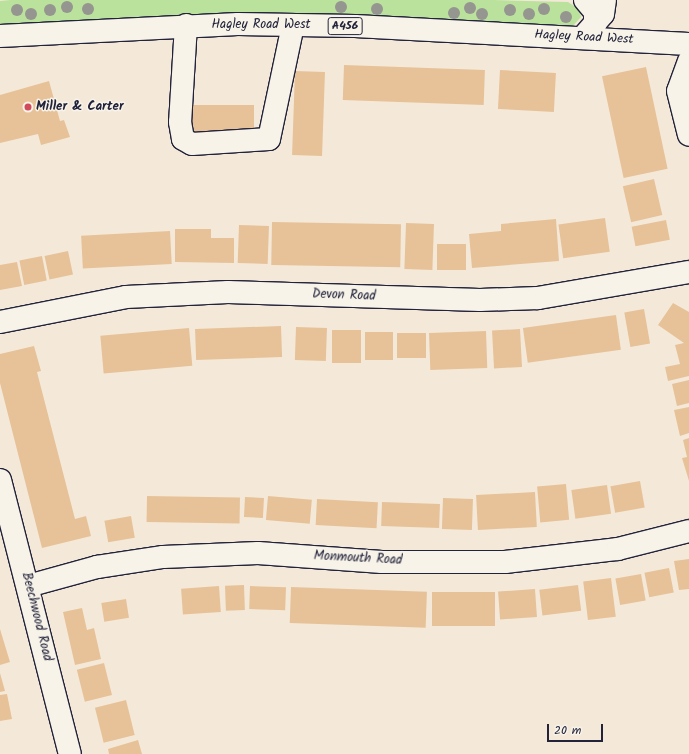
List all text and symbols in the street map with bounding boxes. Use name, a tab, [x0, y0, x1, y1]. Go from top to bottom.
road number: A456	[327, 16, 363, 36]
street label: Hagley Road West	[211, 17, 311, 33]
street label: Hagley Road West	[534, 28, 634, 48]
place label: Miller & Carter	[36, 99, 124, 115]
marker: Miller & Carter	[23, 102, 33, 112]
street label: Devon Road	[312, 287, 376, 305]
street label: Monmouth Road	[313, 549, 403, 569]
street label: Beechwood Road	[17, 571, 55, 663]
scale bar	[549, 716, 605, 742]
text: 20 m	[554, 721, 581, 740]

